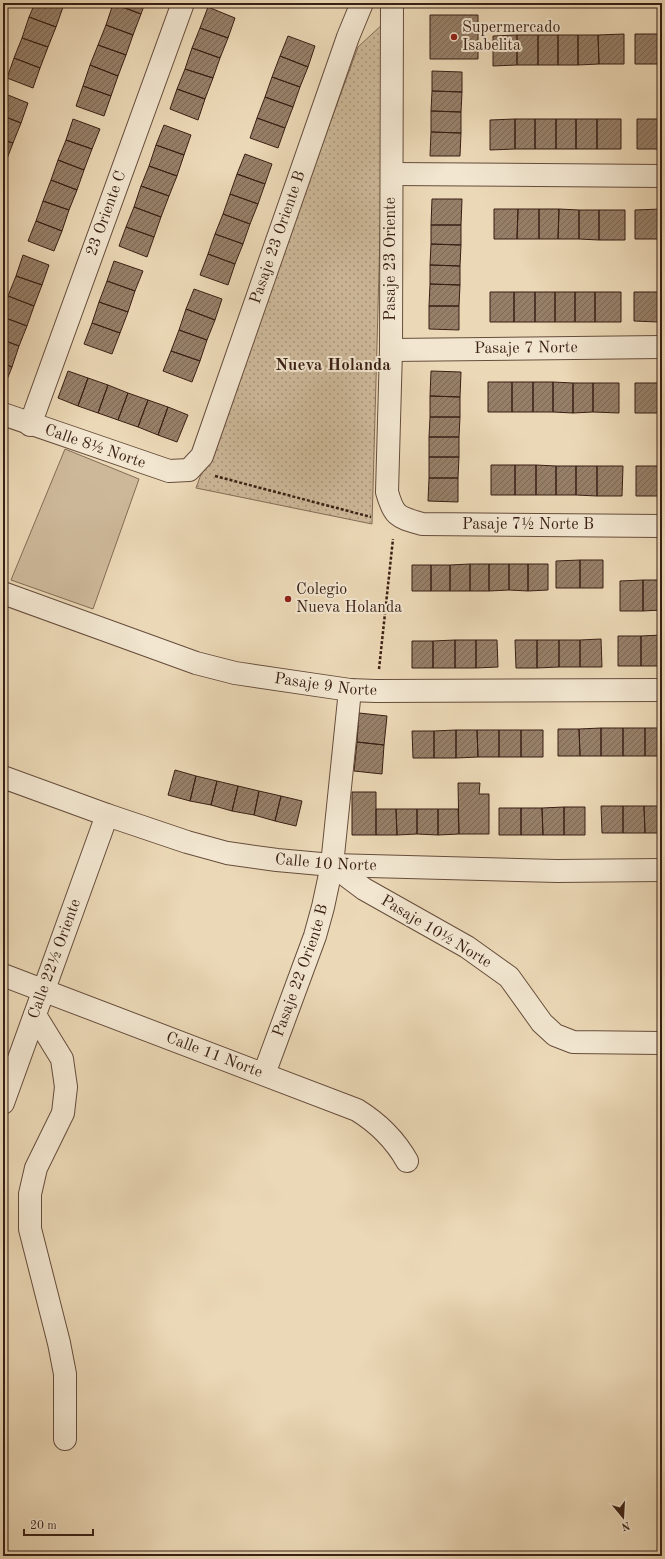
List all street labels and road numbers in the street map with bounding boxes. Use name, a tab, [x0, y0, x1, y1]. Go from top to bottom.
street label: 23 Oriente C	[84, 169, 129, 258]
street label: Pasaje 23 Oriente B	[248, 169, 309, 306]
street label: Pasaje 23 Oriente	[383, 197, 399, 321]
street label: Pasaje 7 Norte	[474, 340, 578, 357]
street label: Calle 8½ Norte	[42, 421, 148, 472]
street label: Pasaje 7½ Norte B	[462, 516, 594, 533]
street label: Pasaje 9 Norte	[273, 671, 377, 699]
street label: Calle 10 Norte	[274, 852, 377, 874]
street label: Pasaje 10½ Norte	[378, 892, 495, 971]
street label: Calle 22½ Oriente	[25, 897, 84, 1021]
street label: Pasaje 22 Oriente B	[270, 902, 331, 1039]
street label: Calle 11 Norte	[164, 1030, 265, 1081]

